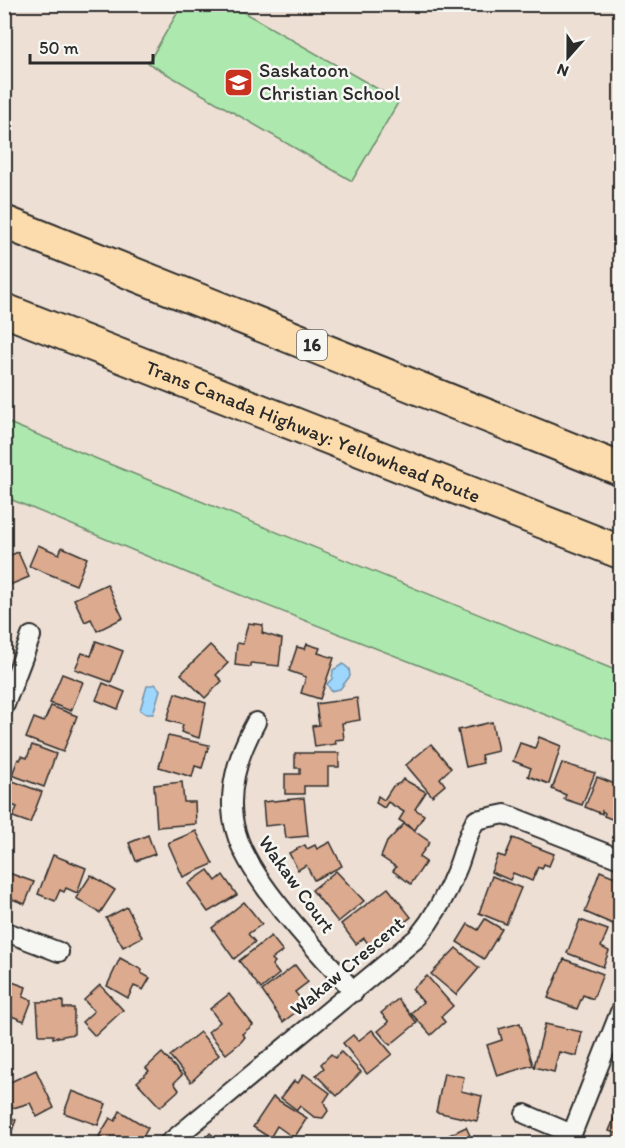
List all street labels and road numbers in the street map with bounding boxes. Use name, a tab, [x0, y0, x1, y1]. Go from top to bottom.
road number: 16	[297, 330, 327, 360]
street label: Trans Canada Highway: Yellowhead Route	[142, 355, 484, 508]
street label: Wakaw Court	[254, 831, 340, 937]
street label: Wakaw Crescent	[285, 911, 409, 1021]

